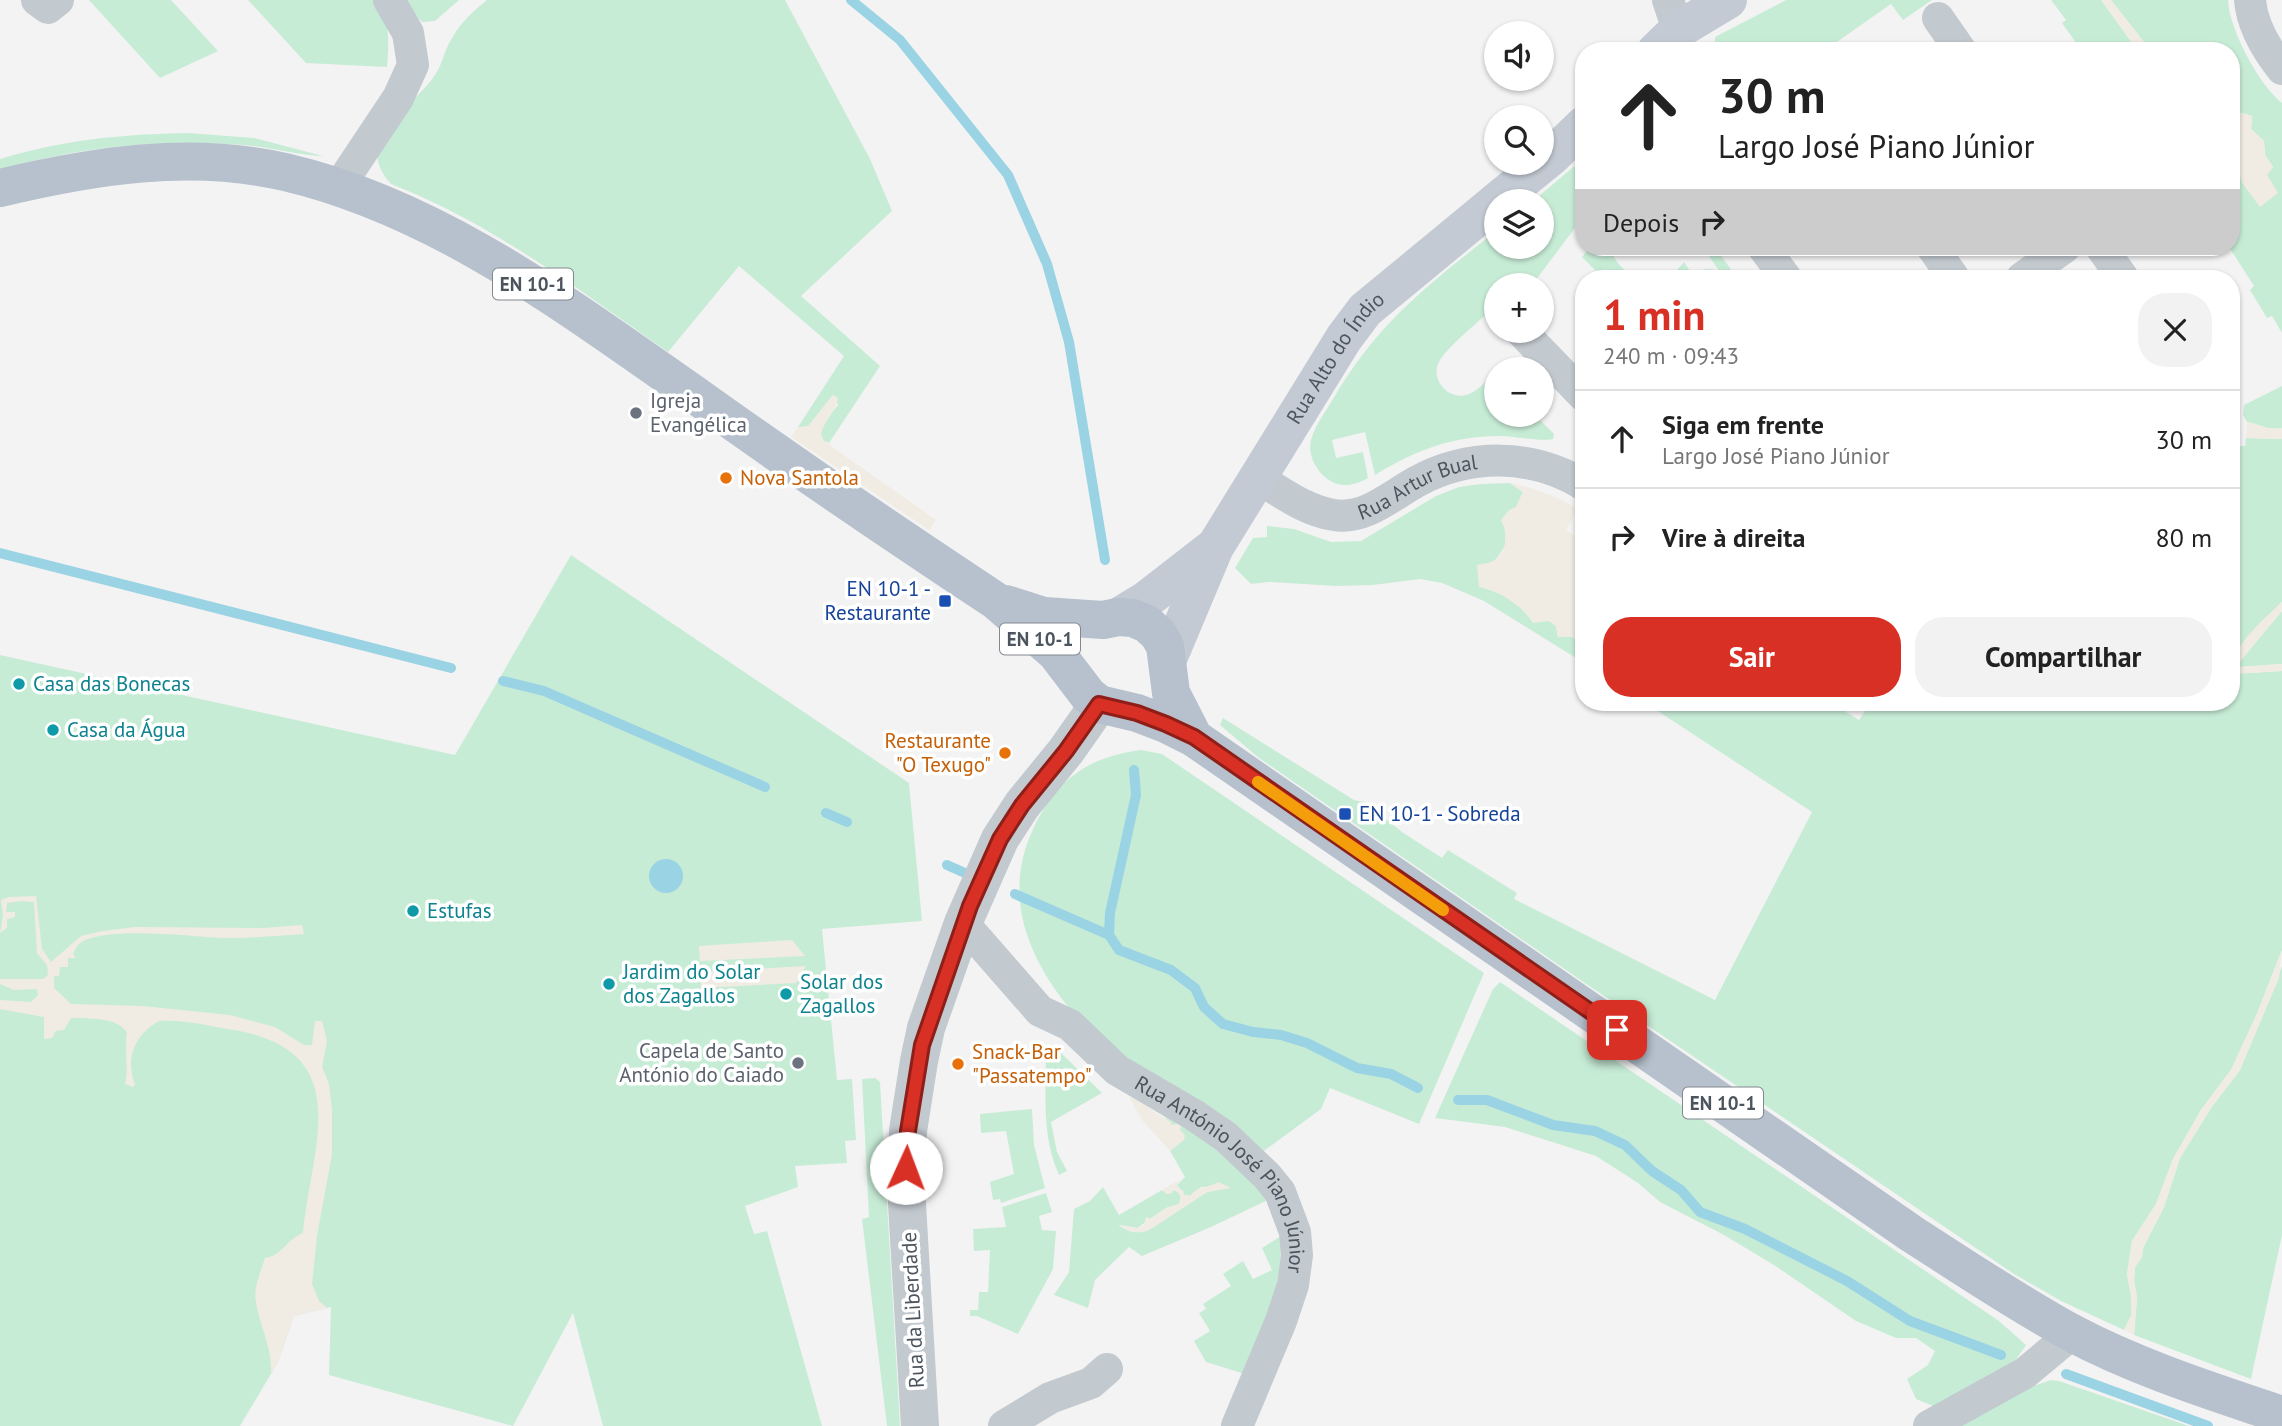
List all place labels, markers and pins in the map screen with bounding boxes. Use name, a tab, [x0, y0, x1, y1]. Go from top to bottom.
place label: Igreja Evangélica	[650, 387, 747, 438]
marker: Igreja Evangélica	[628, 405, 644, 421]
place label: Nova Santola	[740, 464, 859, 491]
marker: Nova Santola	[718, 470, 734, 486]
place label: EN 10-1 - Restaurante	[825, 575, 931, 626]
marker: EN 10-1 - Restaurante	[937, 593, 953, 609]
place label: Casa das Bonecas	[33, 670, 190, 697]
marker: Casa das Bonecas	[11, 676, 27, 692]
place label: Casa da Água	[67, 716, 186, 743]
marker: Casa da Água	[45, 722, 61, 738]
place label: Restaurante "O Texugo"	[885, 727, 991, 778]
marker: Restaurante "O Texugo"	[997, 745, 1013, 761]
place label: EN 10-1 - Sobreda	[1359, 800, 1521, 827]
marker: EN 10-1 - Sobreda	[1337, 806, 1353, 822]
place label: Estufas	[427, 897, 492, 924]
marker: Estufas	[405, 903, 421, 919]
place label: Jardim do Solar dos Zagallos	[622, 958, 761, 1009]
place label: Solar dos Zagallos	[800, 968, 883, 1019]
marker: Jardim do Solar dos Zagallos	[601, 976, 617, 992]
marker: Solar dos Zagallos	[778, 986, 794, 1002]
pin	[1587, 1000, 1647, 1060]
place label: Capela de Santo António do Caiado	[619, 1037, 784, 1088]
place label: Snack-Bar "Passatempo"	[972, 1038, 1092, 1089]
marker: Capela de Santo António do Caiado	[790, 1055, 806, 1071]
marker: Snack-Bar "Passatempo"	[950, 1056, 966, 1072]

